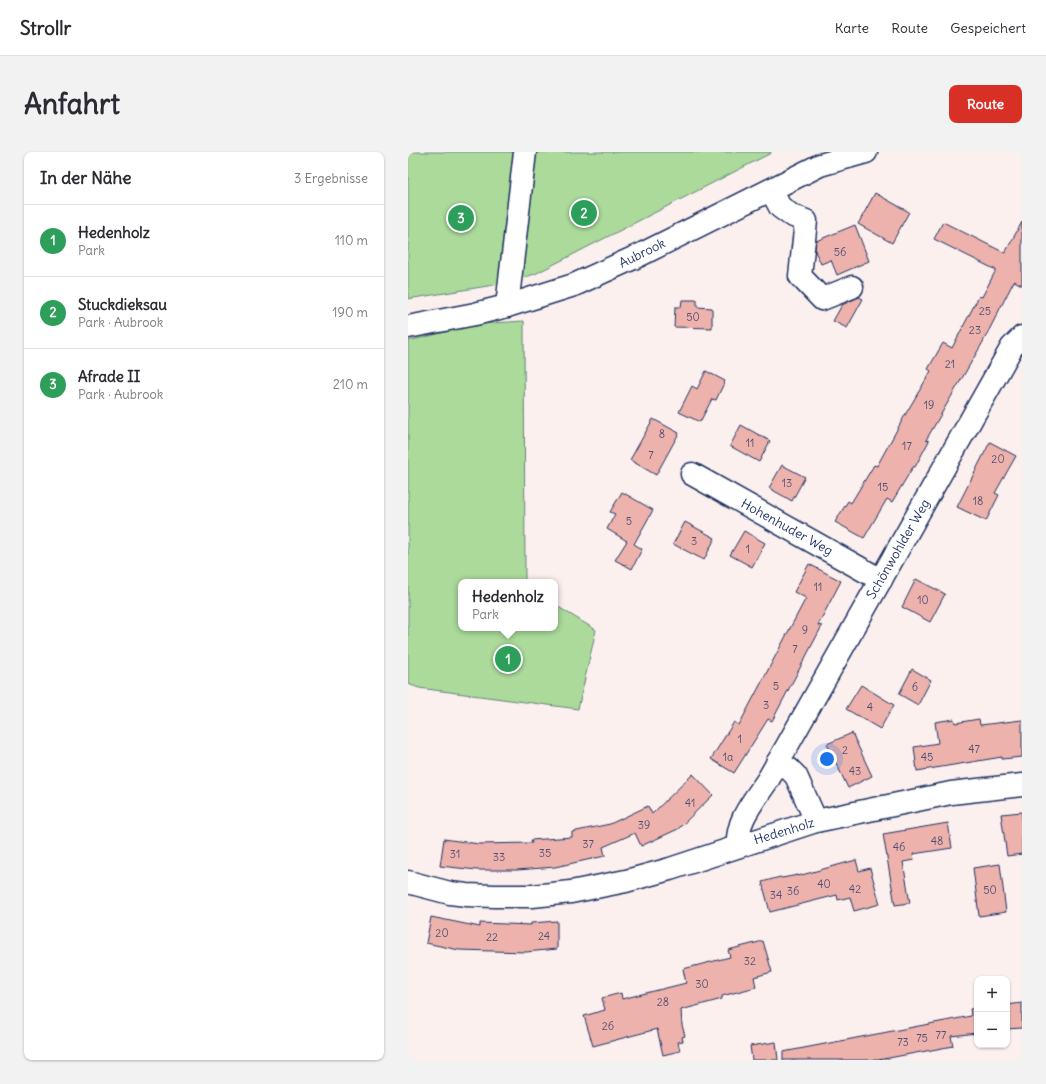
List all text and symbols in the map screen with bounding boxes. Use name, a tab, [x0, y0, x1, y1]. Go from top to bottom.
text: Strollr	[20, 16, 71, 40]
text: Karte	[835, 19, 869, 37]
text: Route	[891, 19, 928, 37]
text: Gespeichert	[950, 19, 1026, 37]
button: Route	[949, 85, 1022, 123]
text: Anfahrt	[24, 86, 120, 122]
text: In der Nähe	[40, 167, 132, 189]
text: 3 Ergebnisse	[294, 170, 368, 187]
pin: 2	[571, 198, 597, 228]
pin: 3	[448, 203, 474, 233]
text: Hedenholz	[78, 223, 150, 242]
text: 1	[50, 232, 56, 249]
text: 110 m	[335, 232, 368, 249]
street label: Aubrook	[616, 234, 668, 271]
text: Park	[78, 242, 105, 259]
house number: 56	[834, 245, 846, 259]
text: Stuckdieksau	[78, 295, 167, 314]
text: 2	[49, 304, 57, 321]
text: 190 m	[332, 304, 368, 321]
house number: 25	[979, 304, 991, 318]
house number: 50	[686, 310, 700, 324]
text: Park · Aubrook	[78, 314, 163, 331]
house number: 23	[969, 323, 981, 337]
house number: 21	[945, 357, 955, 371]
text: Afrade II	[78, 367, 140, 386]
text: 3	[49, 376, 57, 393]
text: 210 m	[333, 376, 368, 393]
text: Park · Aubrook	[78, 386, 163, 403]
house number: 19	[924, 398, 934, 412]
house number: 8	[659, 427, 665, 441]
house number: 11	[746, 436, 754, 450]
house number: 17	[902, 439, 912, 453]
house number: 7	[648, 448, 654, 462]
house number: 20	[991, 452, 1005, 466]
house number: 13	[782, 476, 792, 490]
house number: 15	[878, 480, 888, 494]
house number: 18	[973, 494, 983, 508]
street label: Hohenhuder Weg	[738, 495, 836, 559]
street label: Schönwohlder Weg	[862, 496, 934, 602]
house number: 5	[626, 514, 632, 528]
house number: 3	[691, 534, 697, 548]
house number: 1	[746, 542, 750, 556]
popup	[458, 579, 558, 631]
house number: 11	[814, 580, 822, 594]
text: Hedenholz	[472, 587, 544, 606]
house number: 10	[917, 593, 929, 607]
text: Park	[472, 606, 499, 623]
house number: 9	[802, 623, 808, 637]
house number: 7	[792, 642, 798, 656]
pin: 1	[495, 644, 521, 674]
house number: 5	[773, 679, 779, 693]
house number: 6	[912, 680, 918, 694]
house number: 3	[763, 698, 769, 712]
house number: 4	[867, 700, 873, 714]
house number: 1	[738, 732, 742, 746]
house number: 47	[968, 742, 980, 756]
house number: 2	[842, 743, 848, 757]
your location	[817, 749, 837, 769]
house number: 1a	[723, 750, 733, 764]
house number: 45	[921, 750, 933, 764]
house number: 43	[849, 764, 861, 778]
house number: 41	[685, 796, 695, 810]
street label: Hedenholz	[752, 814, 816, 848]
house number: 39	[638, 818, 650, 832]
house number: 48	[931, 834, 943, 848]
house number: 37	[582, 837, 594, 851]
house number: 46	[893, 840, 905, 854]
house number: 35	[539, 846, 551, 860]
house number: 31	[450, 847, 460, 861]
house number: 33	[493, 850, 505, 864]
house number: 40	[817, 877, 831, 891]
house number: 42	[849, 882, 861, 896]
house number: 50	[983, 883, 997, 897]
house number: 36	[787, 884, 799, 898]
house number: 34	[770, 888, 782, 902]
house number: 20	[435, 926, 449, 940]
house number: 24	[538, 929, 550, 943]
house number: 22	[486, 930, 498, 944]
house number: 32	[744, 954, 756, 968]
map controls	[974, 976, 1010, 1048]
button: +	[974, 976, 1010, 1012]
house number: 30	[695, 977, 709, 991]
house number: 28	[657, 995, 669, 1009]
button: −	[974, 1012, 1010, 1048]
house number: 26	[602, 1019, 614, 1033]
house number: 77	[936, 1028, 947, 1042]
house number: 75	[916, 1031, 928, 1045]
house number: 73	[897, 1035, 909, 1049]

